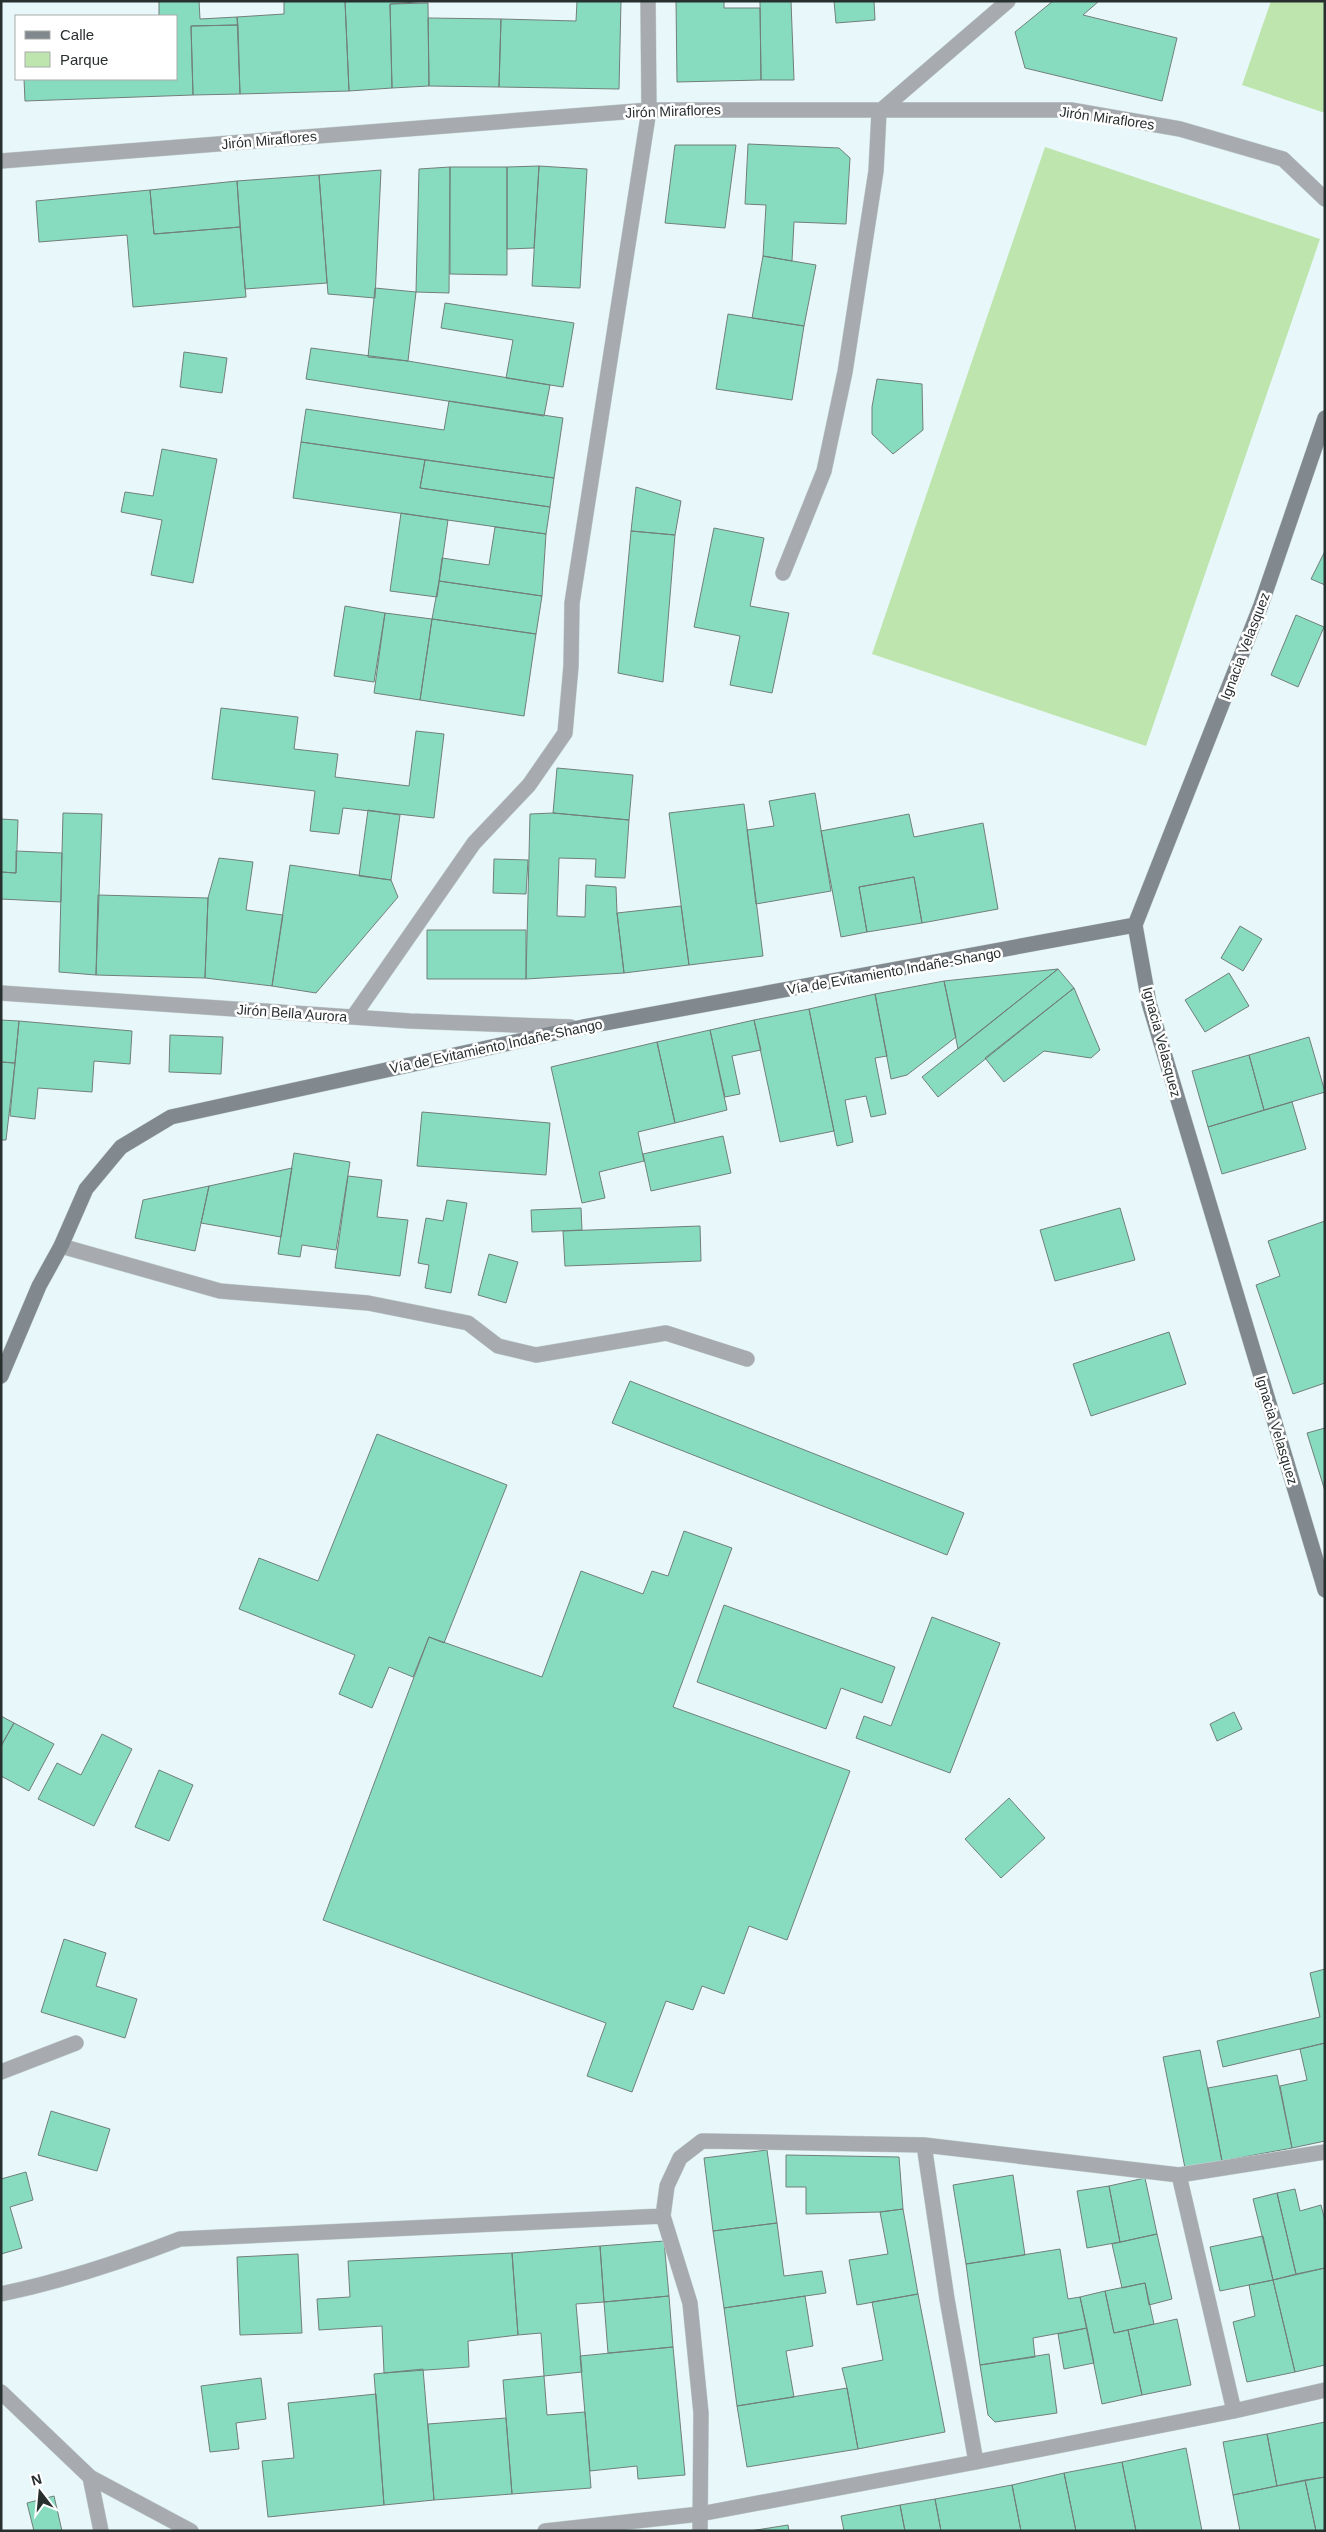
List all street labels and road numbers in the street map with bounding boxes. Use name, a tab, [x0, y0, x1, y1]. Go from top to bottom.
street label: Jirón Miraflores	[625, 101, 721, 121]
street label: Jirón Miraflores	[1059, 103, 1155, 133]
street label: Jirón Miraflores	[221, 128, 317, 152]
street label: Ignacia Velasquez	[1217, 590, 1273, 702]
street label: Vía de Evitamiento Indañe-Shango	[786, 944, 1003, 998]
street label: Ignacia Velasquez	[1140, 985, 1184, 1099]
street label: Jirón Bella Aurora	[236, 1001, 348, 1025]
street label: Vía de Evitamiento Indañe-Shango	[388, 1016, 604, 1076]
street label: Ignacia Velasquez	[1253, 1373, 1301, 1487]

